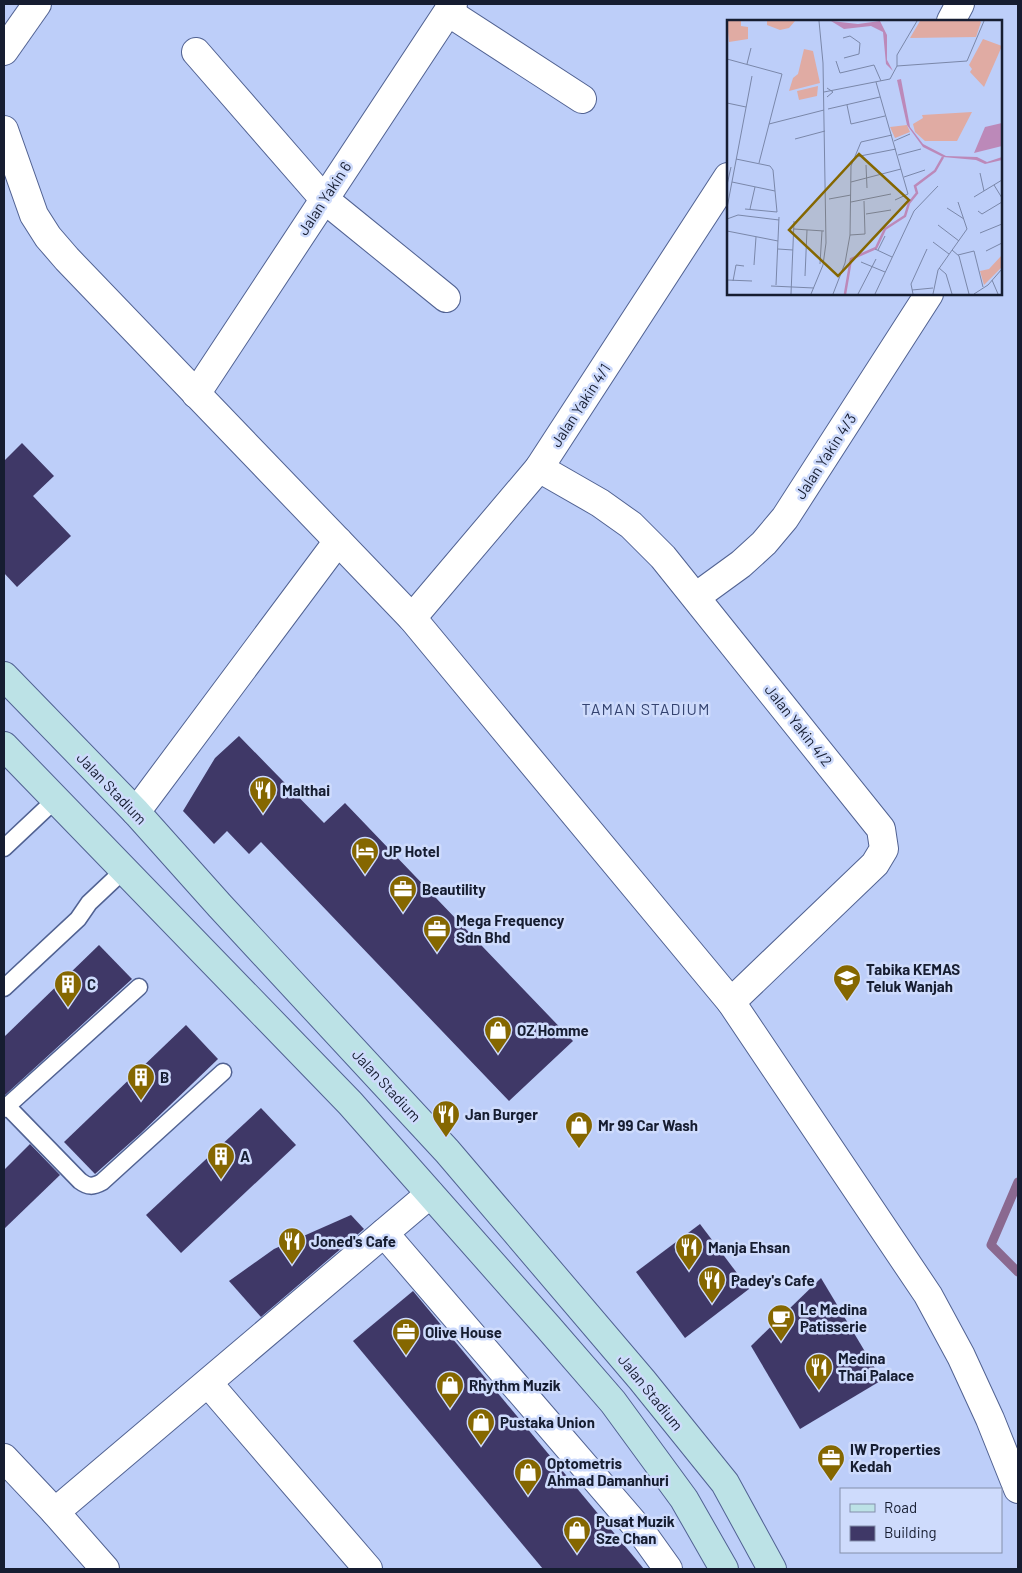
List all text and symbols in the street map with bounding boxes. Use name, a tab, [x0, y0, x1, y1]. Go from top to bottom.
inset map	[727, 20, 1002, 295]
street label: Jalan Yakin 6	[294, 158, 354, 238]
street label: Jalan Yakin 4/1	[546, 360, 614, 450]
street label: Jalan Yakin 4/3	[791, 410, 859, 502]
street label: Jalan Yakin 4/2	[762, 681, 836, 769]
district label: TAMAN STADIUM	[582, 699, 710, 718]
street label: Jalan Stadium	[73, 748, 151, 828]
restaurant icon: Malthai	[248, 775, 278, 814]
place label: Malthai	[282, 781, 330, 799]
hotel icon: JP Hotel	[350, 836, 380, 875]
place label: JP Hotel	[384, 842, 440, 860]
office icon: Beautility	[388, 874, 418, 913]
place label: Beautility	[422, 880, 486, 898]
place label: Mega Frequency Sdn Bhd	[456, 911, 565, 946]
office icon: Mega Frequency Sdn Bhd	[422, 914, 452, 953]
place label: Tabika KEMAS Teluk Wanjah	[866, 960, 960, 995]
school or university icon: Tabika KEMAS Teluk Wanjah	[832, 963, 862, 1002]
building icon: C	[53, 969, 83, 1008]
place label: C	[87, 975, 96, 993]
shop icon: OZ Homme	[483, 1015, 513, 1054]
place label: OZ Homme	[517, 1021, 589, 1039]
street label: Jalan Stadium	[349, 1045, 425, 1125]
building icon: B	[126, 1062, 156, 1101]
place label: B	[160, 1068, 169, 1086]
restaurant icon: Jan Burger	[431, 1099, 461, 1138]
place label: Jan Burger	[465, 1105, 538, 1123]
shop icon: Mr 99 Car Wash	[564, 1110, 594, 1149]
place label: Mr 99 Car Wash	[598, 1116, 698, 1134]
building icon: A	[206, 1141, 236, 1180]
place label: A	[240, 1147, 250, 1165]
restaurant icon: Joned's Cafe	[277, 1226, 307, 1265]
place label: Joned's Cafe	[311, 1232, 396, 1250]
restaurant icon: Manja Ehsan	[674, 1232, 704, 1271]
place label: Manja Ehsan	[708, 1238, 790, 1256]
restaurant icon: Padey's Cafe	[697, 1265, 727, 1304]
place label: Padey's Cafe	[731, 1271, 815, 1289]
place label: Le Medina Patisserie	[800, 1300, 867, 1335]
cafe icon: Le Medina Patisserie	[766, 1303, 796, 1342]
office icon: Olive House	[391, 1317, 421, 1356]
place label: Olive House	[425, 1323, 502, 1341]
place label: Medina Thai Palace	[838, 1349, 914, 1384]
street label: Jalan Stadium	[615, 1350, 687, 1434]
restaurant icon: Medina Thai Palace	[804, 1352, 834, 1391]
shop icon: Rhythm Muzik	[435, 1370, 465, 1409]
place label: Rhythm Muzik	[469, 1376, 561, 1394]
shop icon: Pustaka Union	[466, 1407, 496, 1446]
place label: Pustaka Union	[500, 1413, 595, 1431]
place label: IW Properties Kedah	[850, 1440, 941, 1475]
office icon: IW Properties Kedah	[816, 1443, 846, 1482]
place label: Optometris Ahmad Damanhuri	[547, 1454, 669, 1489]
shop icon: Optometris Ahmad Damanhuri	[513, 1457, 543, 1496]
legend	[840, 1488, 1002, 1553]
text: Road	[884, 1498, 917, 1516]
place label: Pusat Muzik Sze Chan	[596, 1512, 675, 1547]
shop icon: Pusat Muzik Sze Chan	[562, 1515, 592, 1554]
text: Building	[884, 1523, 937, 1541]

